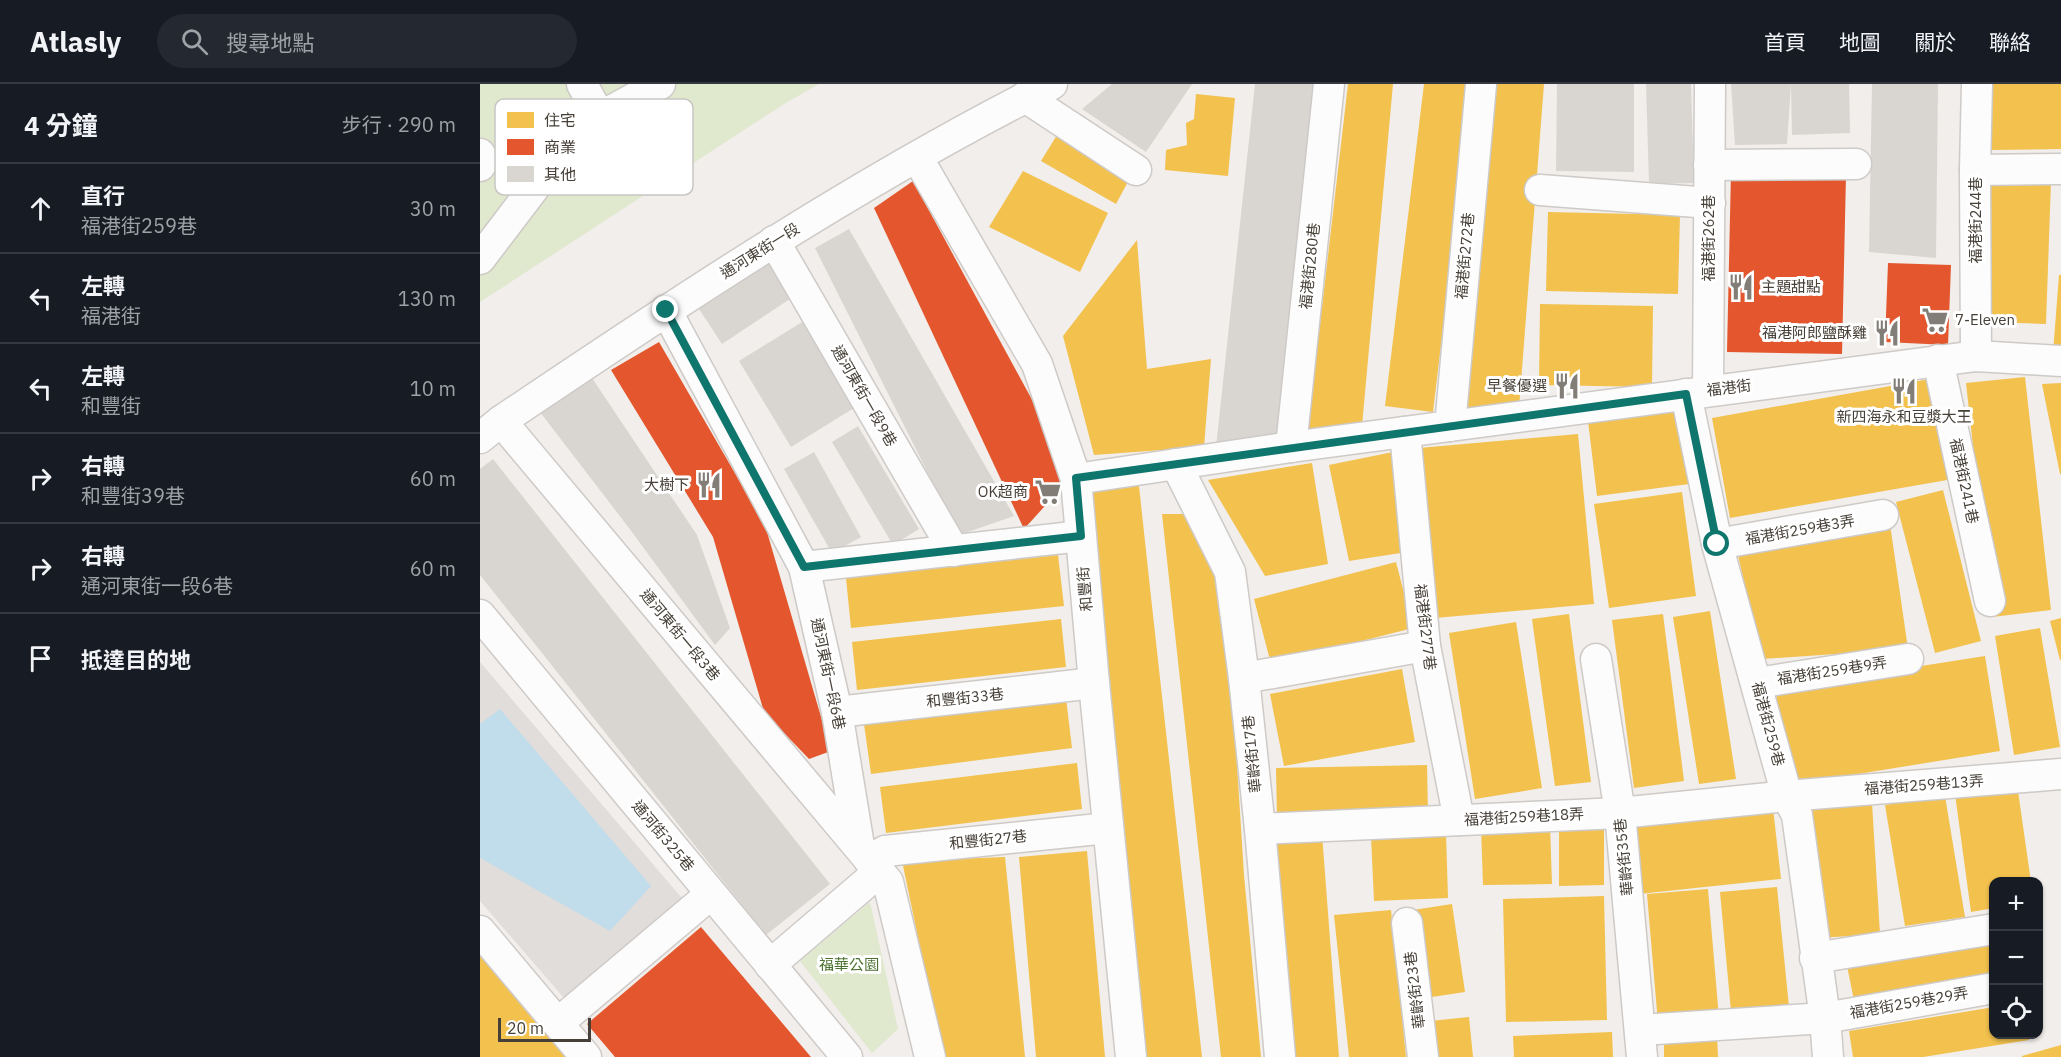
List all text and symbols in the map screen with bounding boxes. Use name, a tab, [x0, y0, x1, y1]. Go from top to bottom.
search box	[157, 14, 577, 68]
text: Atlasly	[30, 23, 121, 60]
icon: search	[178, 25, 211, 58]
text: 搜尋地點	[226, 28, 314, 57]
text: 首頁	[1764, 28, 1806, 56]
text: 地圖	[1839, 28, 1881, 56]
text: 關於	[1914, 28, 1956, 56]
text: 聯絡	[1989, 28, 2031, 56]
legend	[495, 99, 693, 195]
text: 4 分鐘	[24, 108, 98, 142]
text: 住宅	[544, 110, 576, 130]
text: 步行 · 290 m	[342, 111, 456, 138]
text: 商業	[544, 137, 576, 157]
text: 其他	[544, 164, 576, 184]
street label: 福港街244巷	[1966, 176, 1985, 264]
text: 直行	[81, 181, 125, 210]
icon: ahead	[24, 192, 57, 225]
street label: 福港街262巷	[1699, 194, 1718, 282]
text: 30 m	[410, 195, 456, 222]
text: 福港街259巷	[81, 212, 197, 239]
street label: 福港街272巷	[1451, 212, 1478, 300]
street label: 通河東街一段	[717, 219, 803, 282]
street label: 福港街280巷	[1296, 222, 1323, 310]
text: 左轉	[81, 271, 125, 300]
restaurant icon: 主題甜點	[1726, 272, 1756, 302]
place label: 主題甜點	[1761, 277, 1821, 296]
icon: left	[24, 282, 57, 315]
text: 130 m	[398, 285, 456, 312]
route end	[652, 296, 678, 322]
text: 福港街	[81, 302, 141, 329]
supermarket icon: 7-Eleven	[1920, 305, 1950, 335]
place label: 7-Eleven	[1955, 310, 2015, 329]
restaurant icon: 福港阿郎鹽酥雞	[1872, 318, 1902, 348]
place label: 福港阿郎鹽酥雞	[1762, 323, 1867, 342]
street label: 通河東街一段9巷	[828, 342, 901, 450]
text: 左轉	[81, 361, 125, 390]
restaurant icon: 早餐優選	[1552, 371, 1582, 401]
icon: left	[24, 372, 57, 405]
text: 10 m	[410, 375, 456, 402]
street label: 福港街	[1705, 375, 1752, 400]
place label: 早餐優選	[1487, 376, 1547, 395]
restaurant icon: 新四海永和豆漿大王	[1889, 376, 1919, 406]
text: 和豐街	[81, 392, 141, 419]
place label: 新四海永和豆漿大王	[1836, 407, 1972, 426]
street label: 福港街241巷	[1946, 436, 1983, 525]
text: 右轉	[81, 451, 125, 480]
icon: right	[24, 462, 57, 495]
text: 60 m	[410, 465, 456, 492]
restaurant icon: 大樹下	[694, 470, 724, 500]
place label: 大樹下	[644, 475, 689, 494]
supermarket icon: OK超商	[1033, 477, 1063, 507]
text: 和豐街39巷	[81, 482, 185, 509]
place label: OK超商	[978, 482, 1028, 501]
street label: 福港街259巷3弄	[1744, 511, 1856, 549]
route start	[1703, 530, 1729, 556]
text: 右轉	[81, 541, 125, 570]
icon: right	[24, 552, 57, 585]
text: 60 m	[410, 555, 456, 582]
street label: 和豐街	[1073, 566, 1096, 612]
text: 通河東街一段6巷	[81, 572, 233, 599]
street label: 福港街277巷	[1411, 583, 1440, 671]
street label: 通河東街一段3巷	[636, 585, 724, 684]
street label: 通河東街一段6巷	[807, 616, 850, 732]
icon: arrive	[24, 642, 57, 675]
text: 抵達目的地	[81, 645, 191, 674]
street label: 福港街259巷9弄	[1776, 652, 1888, 689]
street label: 福港街259巷	[1748, 679, 1789, 768]
street label: 和豐街33巷	[925, 684, 1005, 711]
street label: 華齡街17巷	[1238, 714, 1265, 794]
street label: 福港街259巷13弄	[1863, 771, 1984, 798]
street label: 通河街325巷	[628, 796, 699, 875]
street label: 福港街259巷18弄	[1464, 804, 1584, 829]
street label: 華齡街35巷	[1610, 817, 1637, 897]
street label: 和豐街27巷	[948, 826, 1028, 853]
map controls	[1989, 877, 2043, 1039]
button: +	[1989, 877, 2043, 931]
button: −	[1989, 931, 2043, 985]
street label: 華齡街23巷	[1400, 950, 1429, 1030]
park label: 福華公園	[819, 955, 879, 974]
street label: 福港街259巷29弄	[1848, 983, 1970, 1022]
button: locate	[1989, 985, 2043, 1039]
scale bar	[498, 1015, 591, 1042]
text: 20 m	[507, 1018, 544, 1038]

